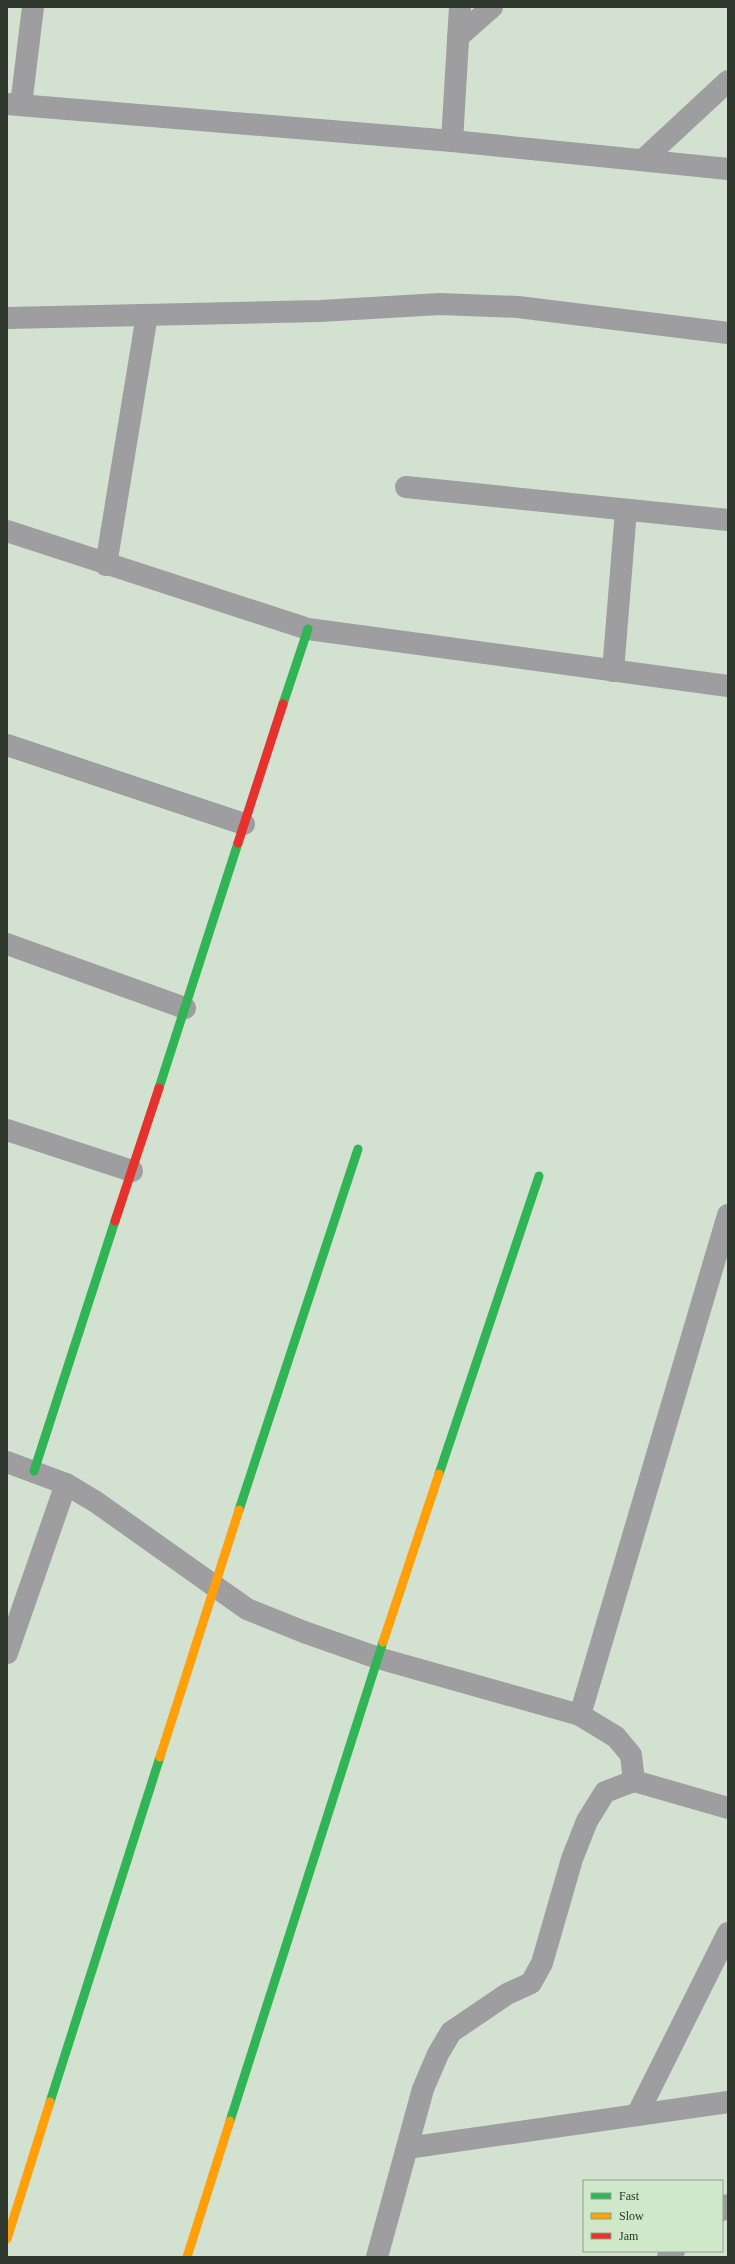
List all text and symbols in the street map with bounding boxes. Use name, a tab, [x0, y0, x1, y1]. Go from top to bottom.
legend	[583, 2180, 723, 2252]
text: Fast	[619, 2189, 640, 2203]
text: Slow	[619, 2209, 644, 2223]
text: Jam	[619, 2229, 639, 2243]

